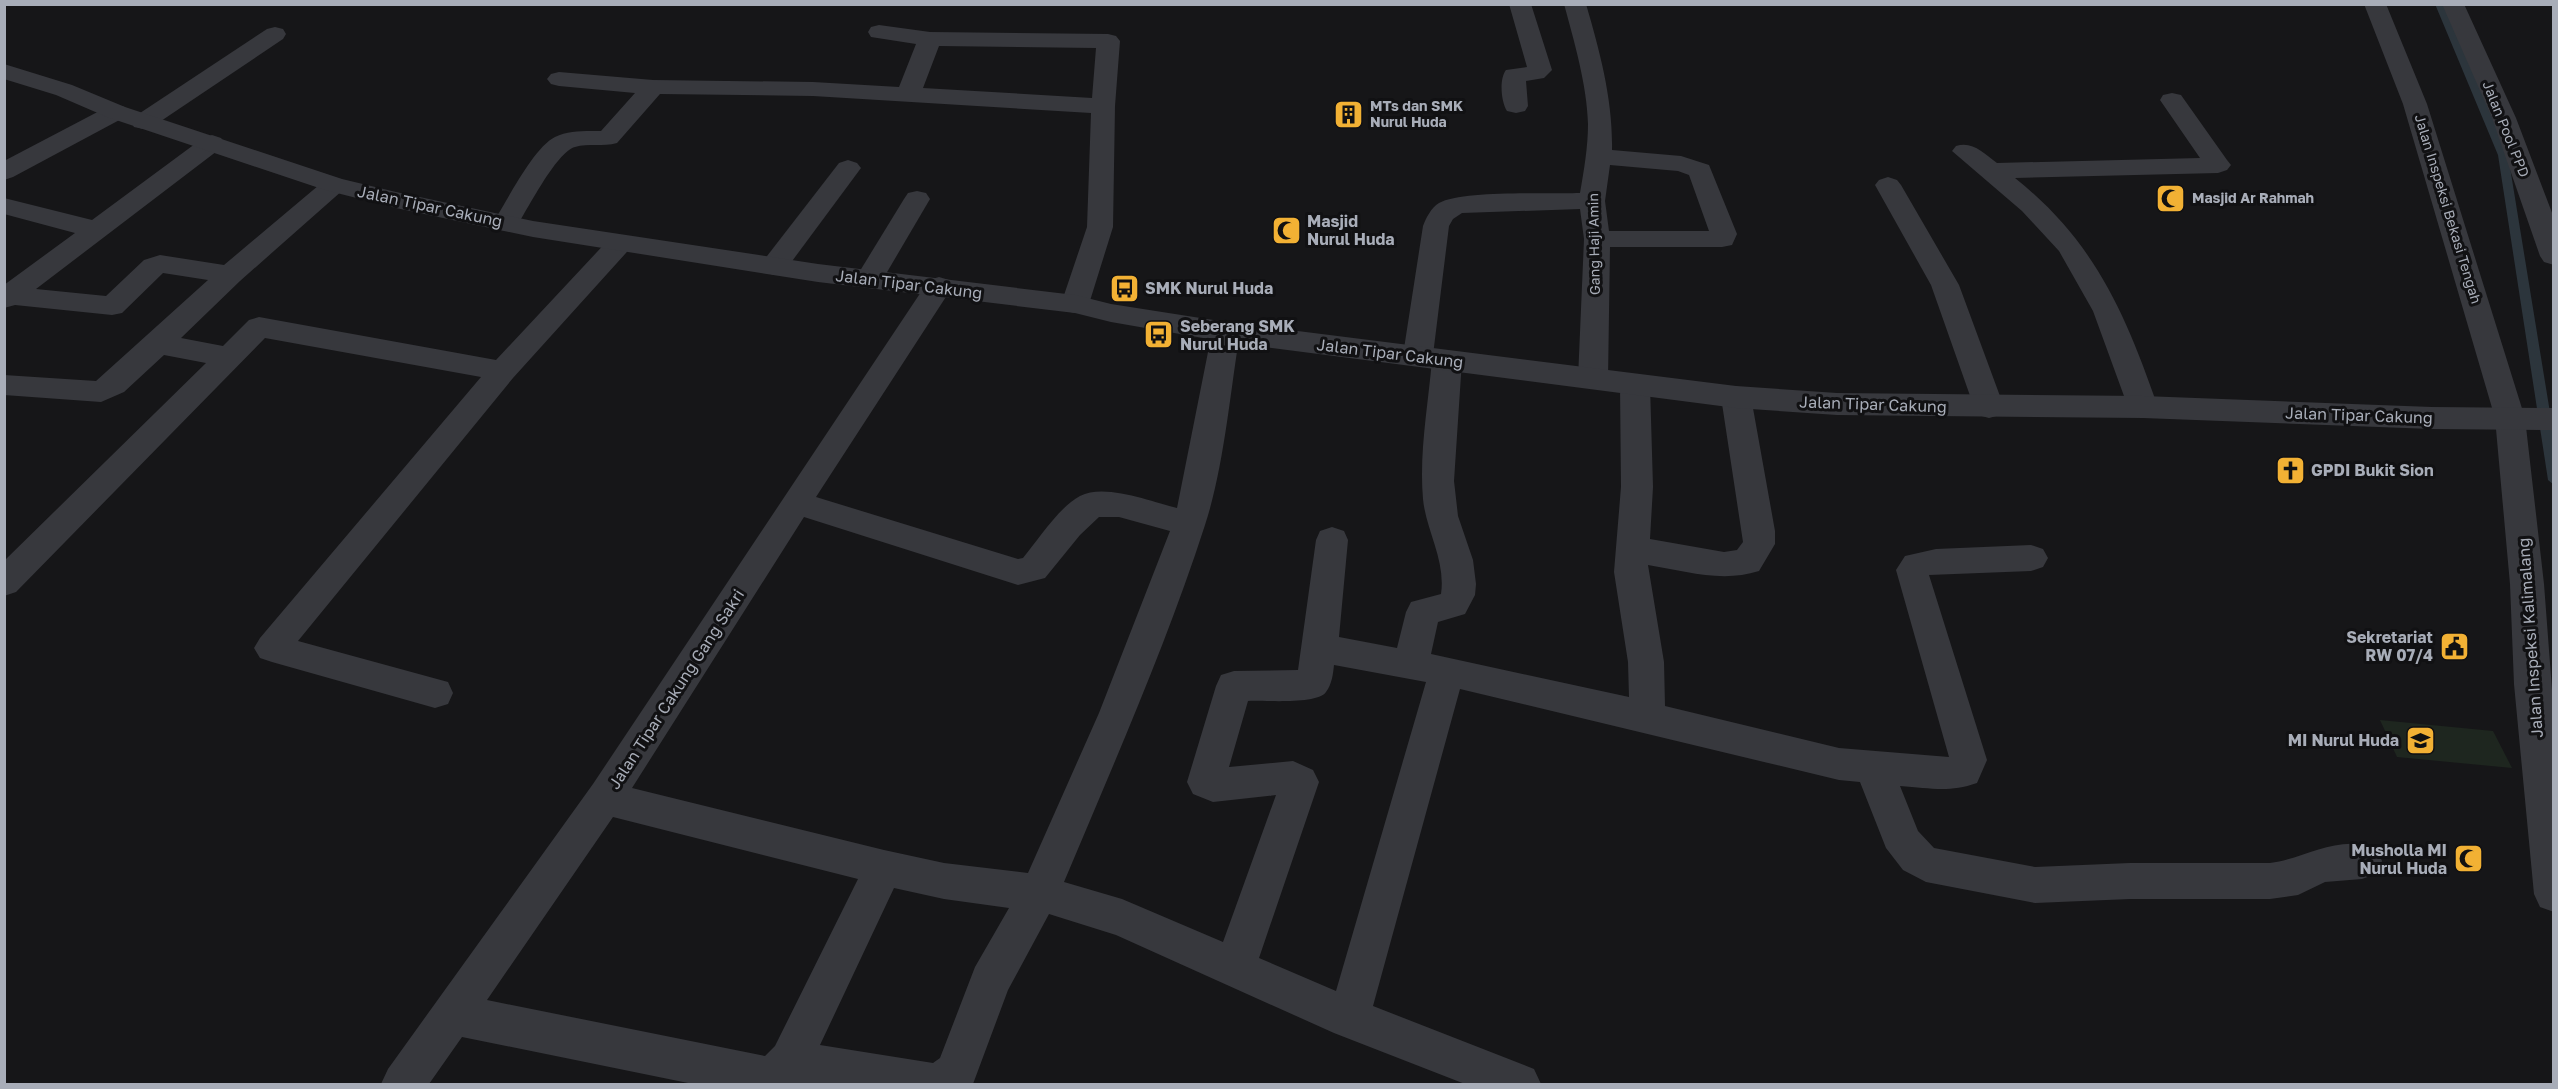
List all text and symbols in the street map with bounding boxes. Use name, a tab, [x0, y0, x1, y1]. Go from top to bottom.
street label: Jalan Pool PPD	[2479, 78, 2533, 179]
place label: MTs dan SMK Nurul Huda	[1370, 97, 1463, 130]
building icon: MTs dan SMK Nurul Huda	[1333, 98, 1365, 130]
street label: Jalan Inspeksi Bekasi Tengah	[2412, 112, 2485, 306]
street label: Jalan Tipar Cakung	[356, 181, 504, 231]
mosque icon: Masjid Ar Rahmah	[2155, 182, 2187, 214]
place label: Masjid Ar Rahmah	[2192, 189, 2314, 206]
street label: Gang Haji Amin	[1584, 193, 1603, 295]
place label: Masjid Nurul Huda	[1307, 211, 1395, 249]
mosque icon: Masjid Nurul Huda	[1270, 214, 1302, 246]
street label: Jalan Tipar Cakung	[835, 265, 983, 303]
bus stop icon: SMK Nurul Huda	[1108, 272, 1140, 304]
place label: SMK Nurul Huda	[1145, 278, 1273, 298]
place label: Seberang SMK Nurul Huda	[1180, 316, 1295, 354]
bus stop icon: Seberang SMK Nurul Huda	[1143, 319, 1175, 351]
street label: Jalan Tipar Cakung	[1316, 334, 1464, 372]
street label: Jalan Tipar Cakung	[1799, 391, 1947, 417]
street label: Jalan Tipar Cakung	[2285, 402, 2433, 428]
church icon: GPDI Bukit Sion	[2274, 454, 2306, 486]
place label: GPDI Bukit Sion	[2311, 460, 2434, 480]
street label: Jalan Inspeksi Kalimalang	[2513, 537, 2547, 739]
street label: Jalan Tipar Cakung Gang Sakri	[604, 585, 748, 793]
place label: Sekretariat RW 07/4	[2346, 627, 2433, 665]
public building icon: Sekretariat RW 07/4	[2438, 630, 2470, 662]
school or university icon: MI Nurul Huda	[2404, 724, 2436, 756]
place label: MI Nurul Huda	[2288, 730, 2399, 750]
place label: Musholla MI Nurul Huda	[2351, 840, 2447, 878]
mosque icon: Musholla MI Nurul Huda	[2452, 843, 2484, 875]

